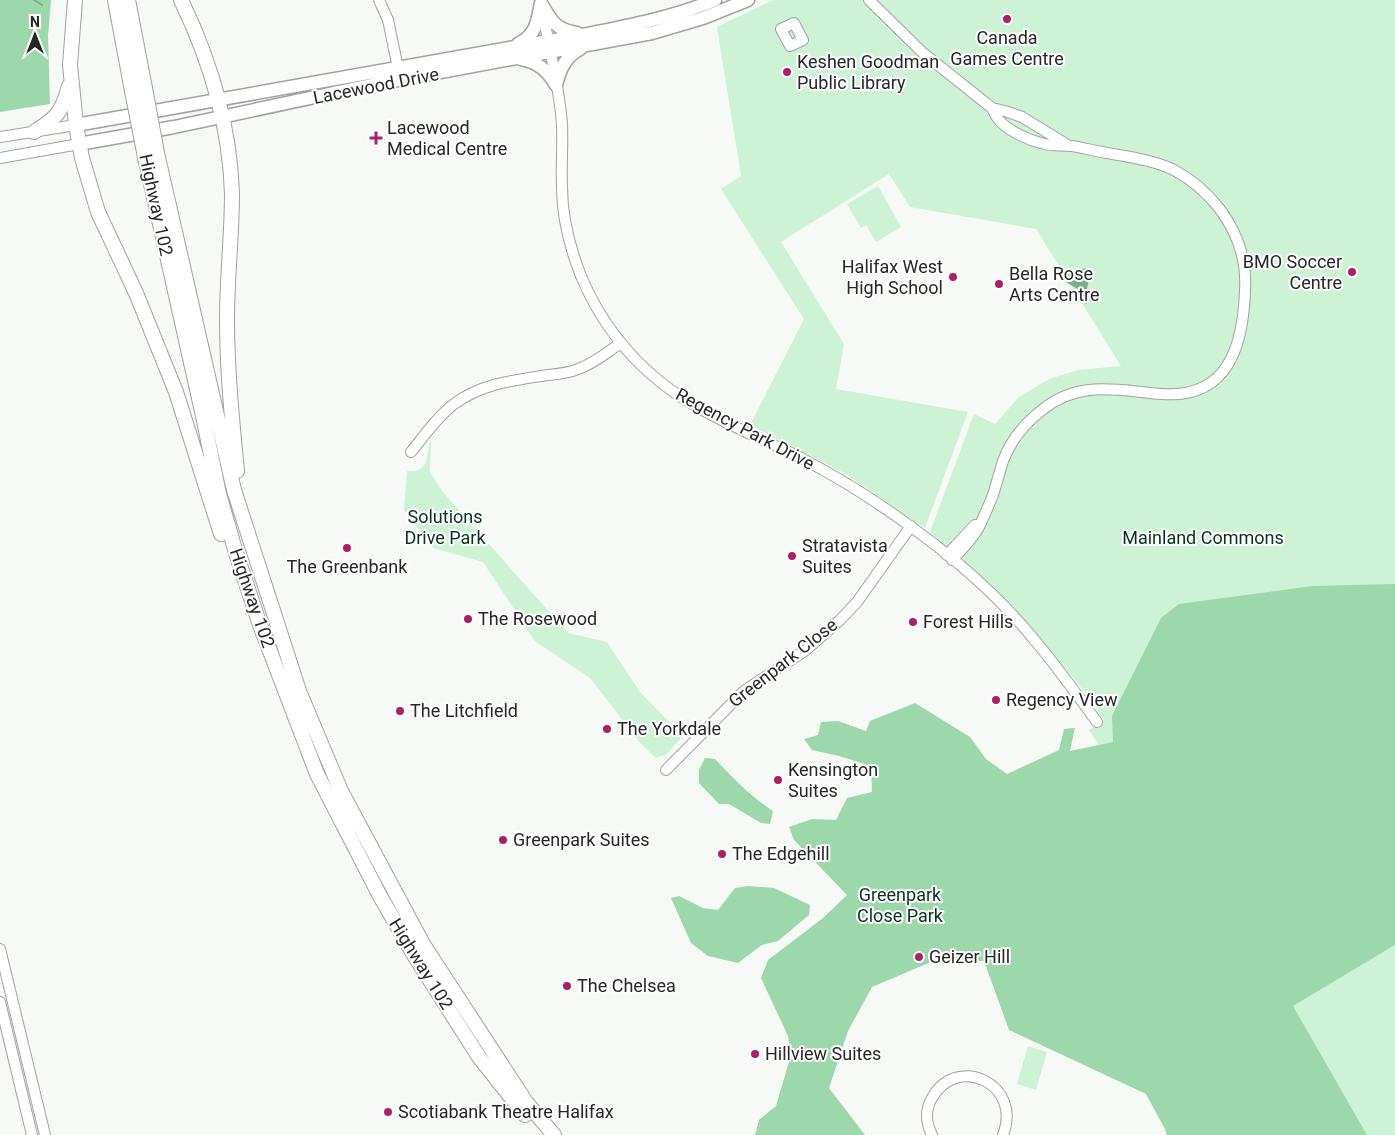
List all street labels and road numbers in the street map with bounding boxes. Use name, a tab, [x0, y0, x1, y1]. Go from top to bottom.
street label: Lacewood Drive	[311, 63, 441, 108]
street label: Highway 102	[135, 152, 178, 258]
street label: Regency Park Drive	[672, 383, 818, 474]
street label: Highway 102	[226, 545, 279, 650]
street label: Greenpark Close	[724, 614, 841, 712]
street label: Highway 102	[385, 914, 458, 1013]

